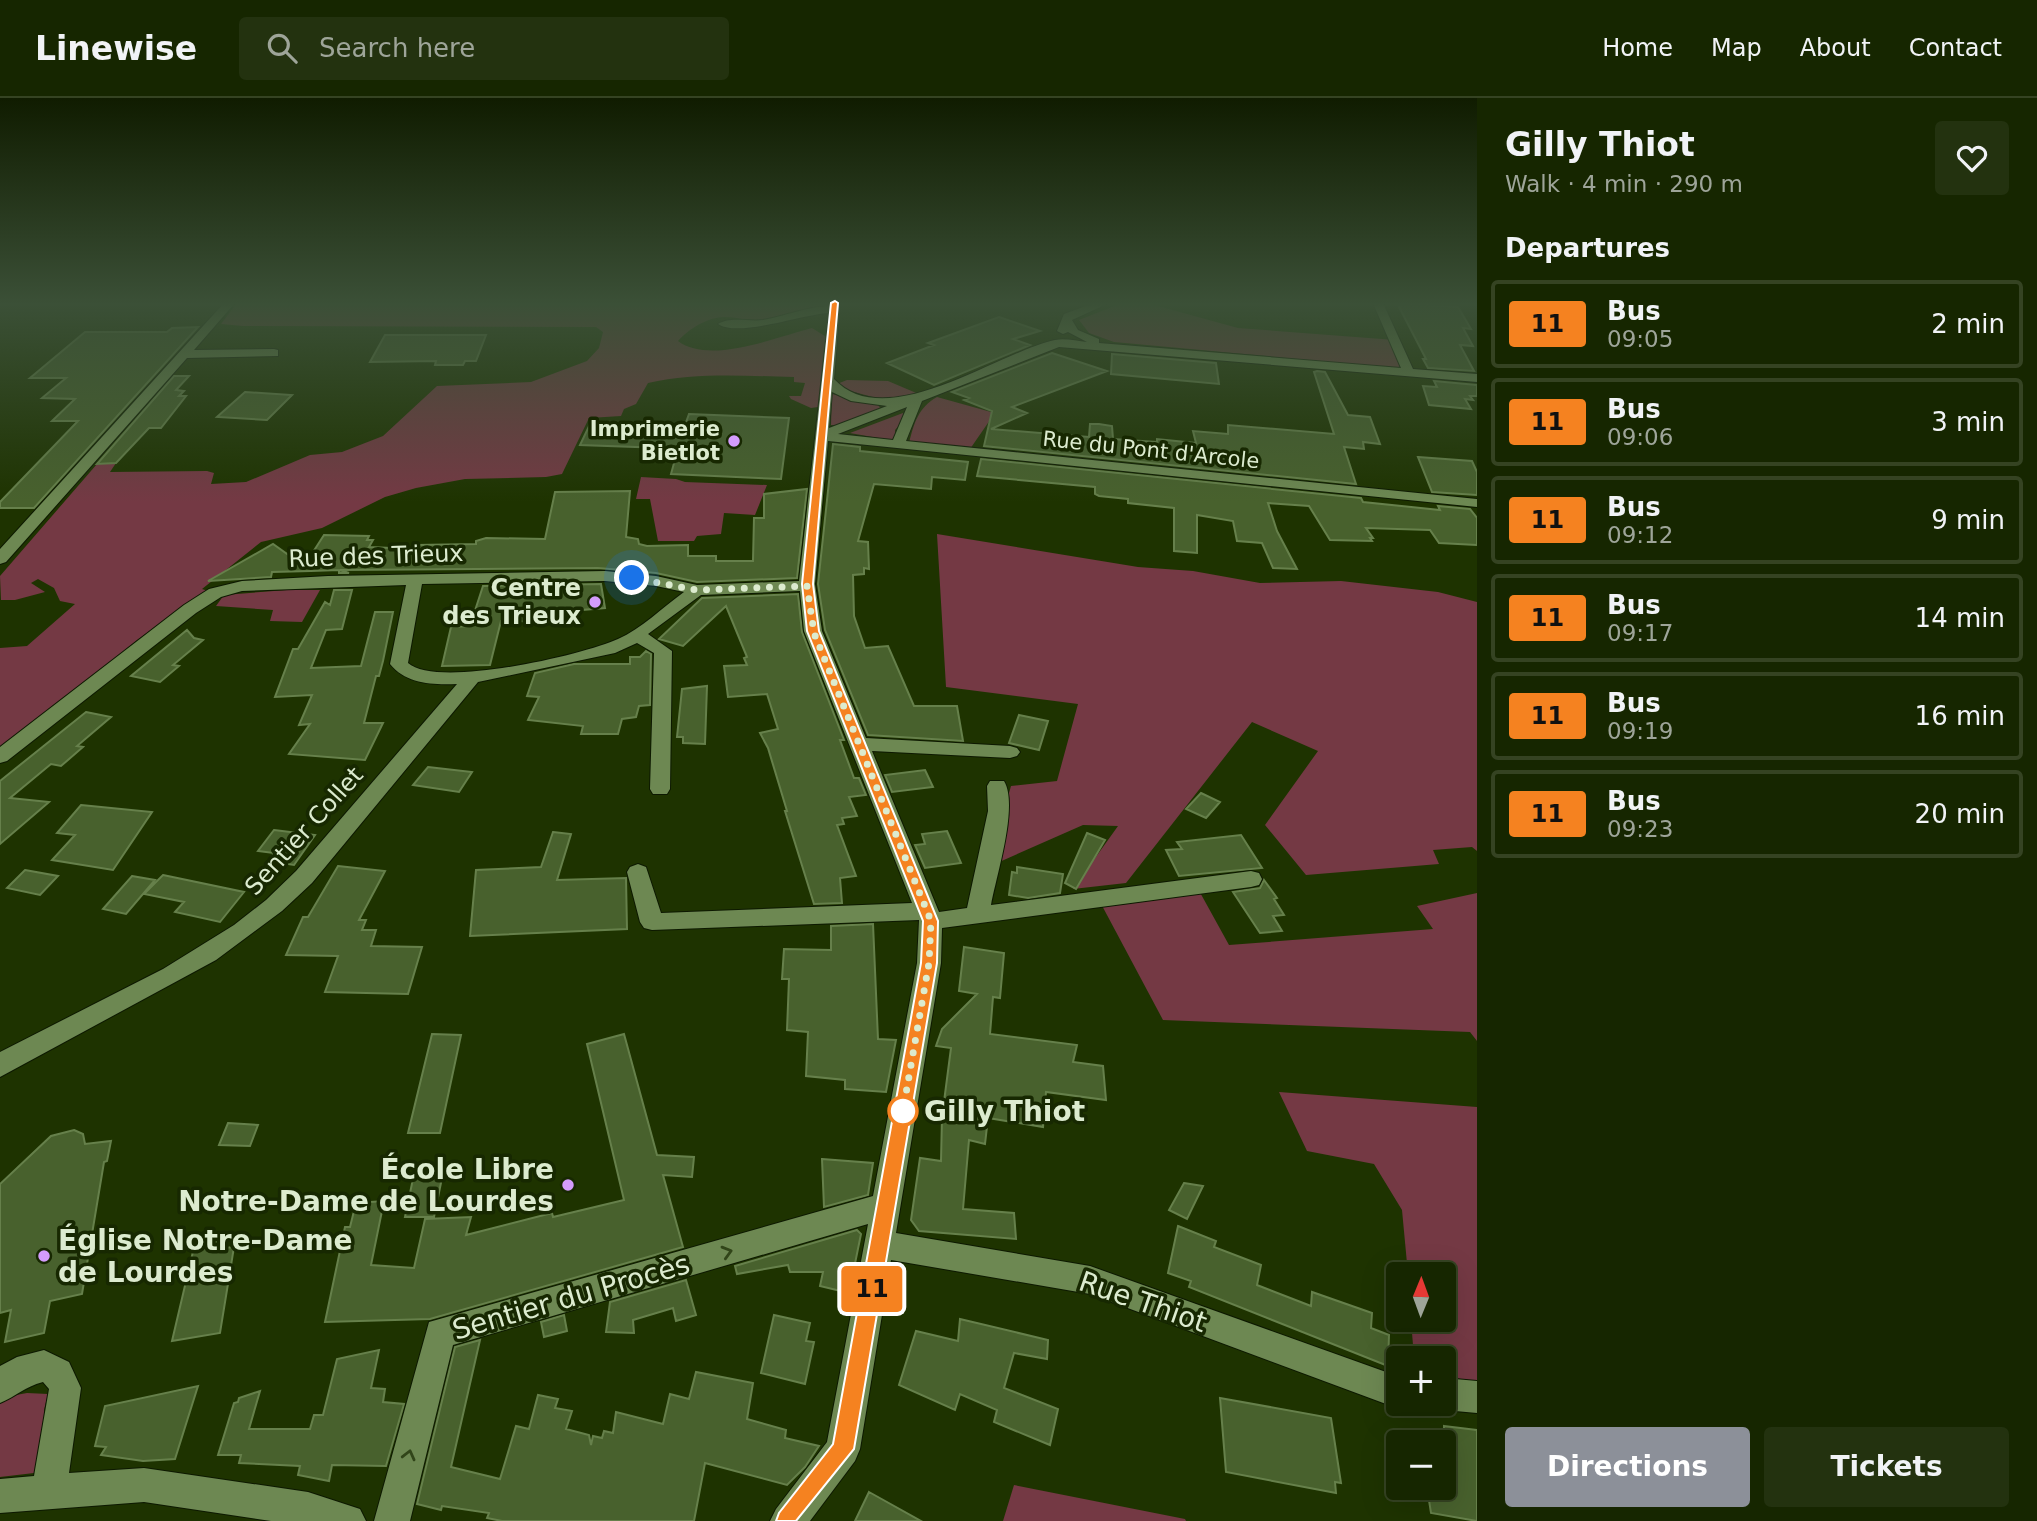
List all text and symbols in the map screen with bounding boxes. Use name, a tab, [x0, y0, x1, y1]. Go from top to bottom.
search box	[239, 17, 729, 80]
text: Linewise	[35, 29, 197, 68]
icon: search	[263, 29, 301, 67]
text: Search here	[319, 33, 475, 63]
text: Home	[1602, 34, 1673, 62]
text: Map	[1711, 34, 1762, 62]
text: About	[1800, 34, 1871, 62]
text: Contact	[1909, 34, 2002, 62]
button: heart	[1935, 121, 2009, 195]
text: Gilly Thiot	[1505, 125, 1695, 164]
text: Walk · 4 min · 290 m	[1505, 171, 1743, 197]
text: Departures	[1505, 233, 1670, 263]
text: Bus	[1607, 296, 1661, 326]
text: 2 min	[1931, 309, 2005, 339]
text: 11	[1531, 310, 1564, 338]
text: 09:05	[1607, 326, 1673, 352]
text: Bus	[1607, 394, 1661, 424]
text: 3 min	[1931, 407, 2005, 437]
text: 11	[1531, 408, 1564, 436]
place label: Imprimerie Bietlot	[590, 417, 720, 465]
text: 09:06	[1607, 424, 1673, 450]
street label: Rue du Pont d'Arcole	[1042, 427, 1260, 473]
marker: Imprimerie Bietlot	[726, 433, 742, 449]
text: Bus	[1607, 492, 1661, 522]
text: 9 min	[1931, 505, 2005, 535]
text: 11	[1531, 506, 1564, 534]
text: 09:12	[1607, 522, 1673, 548]
street label: Rue des Trieux	[288, 539, 464, 573]
your location	[614, 560, 649, 595]
place label: Centre des Trieux	[442, 574, 582, 630]
text: Bus	[1607, 590, 1661, 620]
marker: Centre des Trieux	[587, 594, 603, 610]
text: 14 min	[1915, 603, 2005, 633]
text: 11	[1531, 604, 1564, 632]
text: 09:17	[1607, 620, 1673, 646]
text: Bus	[1607, 688, 1661, 718]
text: 16 min	[1915, 701, 2005, 731]
text: 11	[1531, 702, 1564, 730]
text: 09:19	[1607, 718, 1673, 744]
street label: Sentier Collet	[239, 761, 369, 901]
text: Bus	[1607, 786, 1661, 816]
text: 20 min	[1915, 799, 2005, 829]
text: 11	[1531, 800, 1564, 828]
text: 09:23	[1607, 816, 1673, 842]
place label: Gilly Thiot	[924, 1095, 1085, 1128]
marker: Gilly Thiot	[888, 1096, 918, 1126]
place label: École Libre Notre-Dame de Lourdes	[178, 1152, 554, 1218]
marker: École Libre Notre-Dame de Lourdes	[560, 1177, 576, 1193]
place label: Église Notre-Dame de Lourdes	[58, 1223, 353, 1289]
one-way arrow	[720, 1245, 732, 1260]
street label: Sentier du Procès	[449, 1247, 693, 1347]
marker: Église Notre-Dame de Lourdes	[36, 1248, 52, 1264]
north arrow	[1386, 1262, 1456, 1332]
map controls	[1386, 1262, 1456, 1500]
street label: Rue Thiot	[1075, 1265, 1211, 1339]
line badge: 11	[840, 1266, 903, 1312]
text: 11	[855, 1275, 889, 1303]
button: +	[1386, 1346, 1456, 1416]
button: Directions	[1505, 1427, 1750, 1507]
button: Tickets	[1764, 1427, 2009, 1507]
button: −	[1386, 1430, 1456, 1500]
one-way arrow	[401, 1449, 415, 1461]

